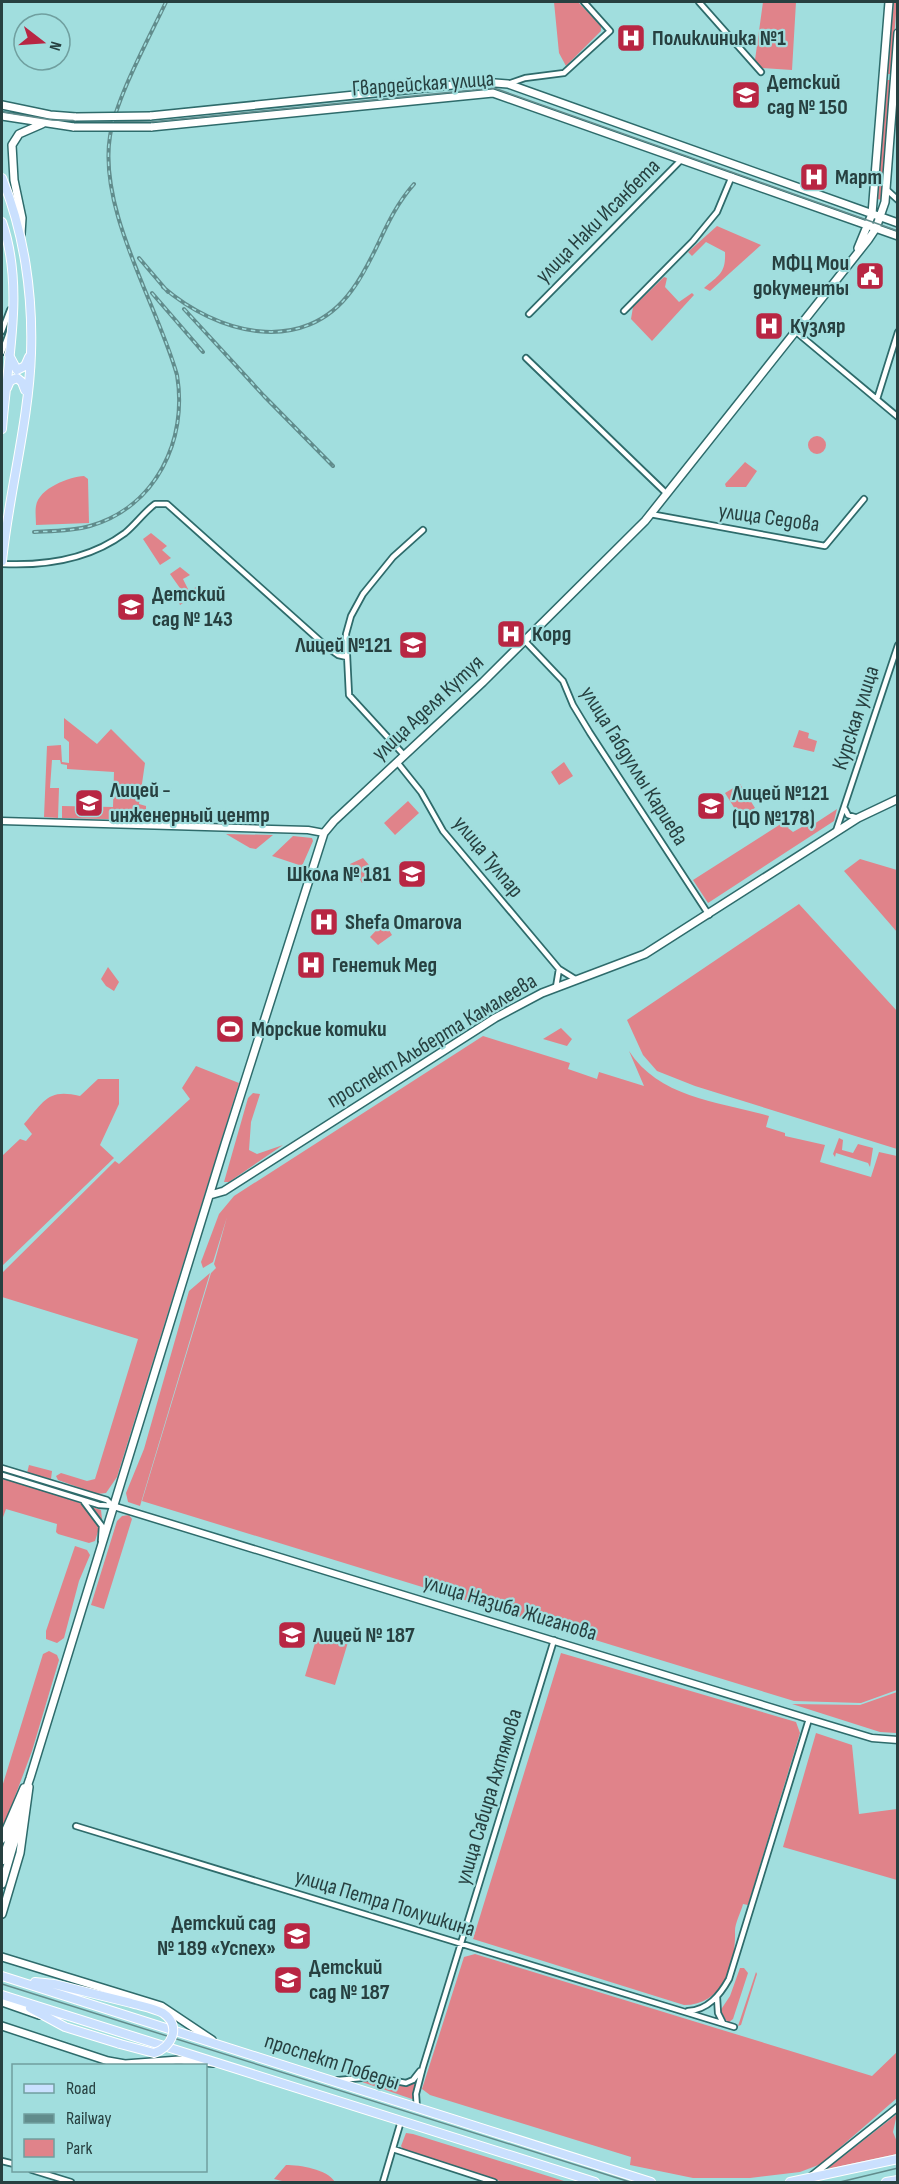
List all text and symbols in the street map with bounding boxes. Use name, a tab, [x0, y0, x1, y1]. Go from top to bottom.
north arrow	[12, 12, 72, 72]
hospital icon: Поликлиника №1	[615, 22, 647, 54]
place label: Поликлиника №1	[652, 25, 786, 52]
text: N	[45, 39, 65, 53]
street label: Гвардейская улица	[351, 66, 495, 102]
place label: Детский сад № 150	[767, 69, 848, 121]
school or university icon: Детский сад № 150	[730, 79, 762, 111]
street label: улица Наки Исанбета	[530, 153, 666, 289]
hospital icon: Март	[798, 161, 830, 193]
place label: Март	[835, 164, 882, 191]
place label: МФЦ Мои документы	[753, 250, 849, 302]
public building icon: МФЦ Мои документы	[854, 260, 886, 292]
hospital icon: Кузляр	[753, 310, 785, 342]
place label: Кузляр	[790, 313, 845, 340]
street label: улица Седова	[717, 498, 821, 538]
place label: Детский сад № 143	[152, 581, 233, 633]
school or university icon: Детский сад № 143	[115, 591, 147, 623]
hospital icon: Корд	[495, 618, 527, 650]
place label: Корд	[532, 621, 571, 648]
school or university icon: Лицей №121	[397, 629, 429, 661]
place label: Лицей №121	[294, 632, 392, 659]
street label: улица Аделя Кутуя	[366, 649, 490, 767]
street label: Курская улица	[827, 663, 885, 773]
street label: улица Габдуллы Кариева	[574, 681, 694, 851]
place label: Лицей - инженерный центр	[109, 777, 270, 829]
place label: Лицей №121 (ЦО №178)	[731, 780, 829, 832]
school or university icon: Лицей - инженерный центр	[73, 787, 105, 819]
school or university icon: Лицей №121 (ЦО №178)	[695, 790, 727, 822]
street label: улица Тулпар	[447, 811, 529, 903]
school or university icon: Школа № 181	[396, 858, 428, 890]
place label: Школа № 181	[287, 861, 391, 888]
hospital icon: Shefa Omarova	[308, 906, 340, 938]
place label: Shefa Omarova	[345, 909, 462, 936]
hospital icon: Генетик Мед	[295, 949, 327, 981]
place label: Генетик Мед	[332, 952, 437, 979]
street label: проспект Альберта Камалеева	[322, 968, 542, 1114]
sports icon: Морские котики	[214, 1013, 246, 1045]
place label: Морские котики	[251, 1016, 387, 1043]
street label: улица Назиба Жиганова	[420, 1569, 600, 1647]
school or university icon: Лицей № 187	[276, 1619, 308, 1651]
place label: Лицей № 187	[312, 1622, 415, 1649]
street label: улица Сабира Ахтямова	[449, 1706, 529, 1888]
street label: улица Петра Полушкина	[292, 1863, 478, 1943]
place label: Детский сад № 189 «Успех»	[157, 1910, 276, 1962]
school or university icon: Детский сад № 189 «Успех»	[281, 1920, 313, 1952]
place label: Детский сад № 187	[309, 1954, 390, 2006]
school or university icon: Детский сад № 187	[272, 1964, 304, 1996]
street label: проспект Победы	[261, 2027, 403, 2097]
legend	[12, 2064, 207, 2172]
text: Road	[66, 2078, 96, 2099]
text: Railway	[66, 2108, 111, 2129]
text: Park	[66, 2138, 92, 2159]

